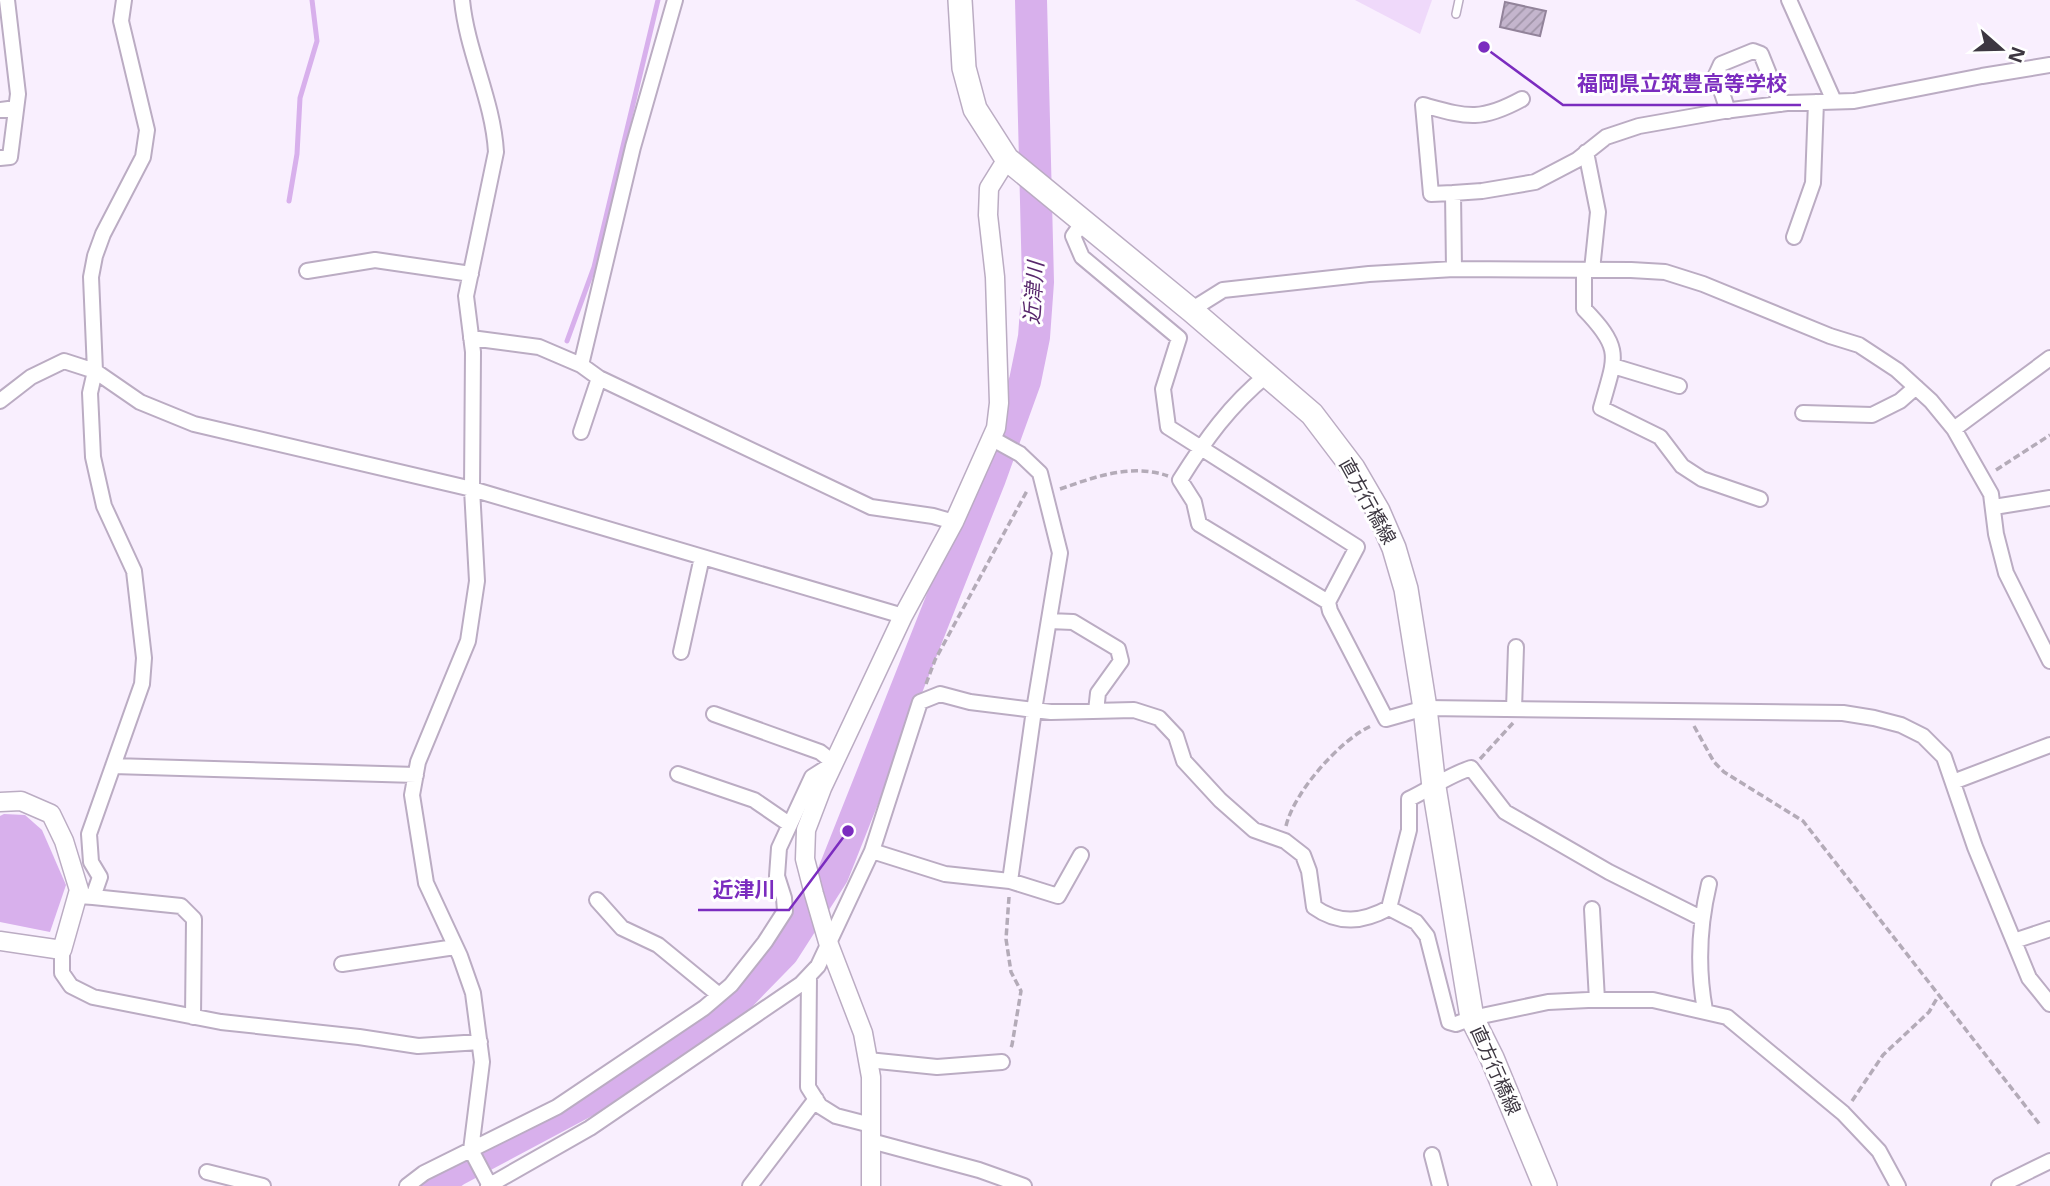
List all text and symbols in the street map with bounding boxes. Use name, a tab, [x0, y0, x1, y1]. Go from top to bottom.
north arrow	[1966, 14, 2036, 84]
text: N	[2002, 43, 2032, 67]
callout: 福岡県立筑豊高等学校	[1563, 63, 1801, 105]
text: 福岡県立筑豊高等学校	[1577, 69, 1787, 97]
water label: 近津川	[1017, 259, 1049, 325]
street label: 直方行橋線	[1334, 453, 1402, 549]
callout: 近津川	[698, 868, 789, 910]
text: 近津川	[713, 875, 776, 903]
street label: 直方行橋線	[1465, 1021, 1527, 1119]

